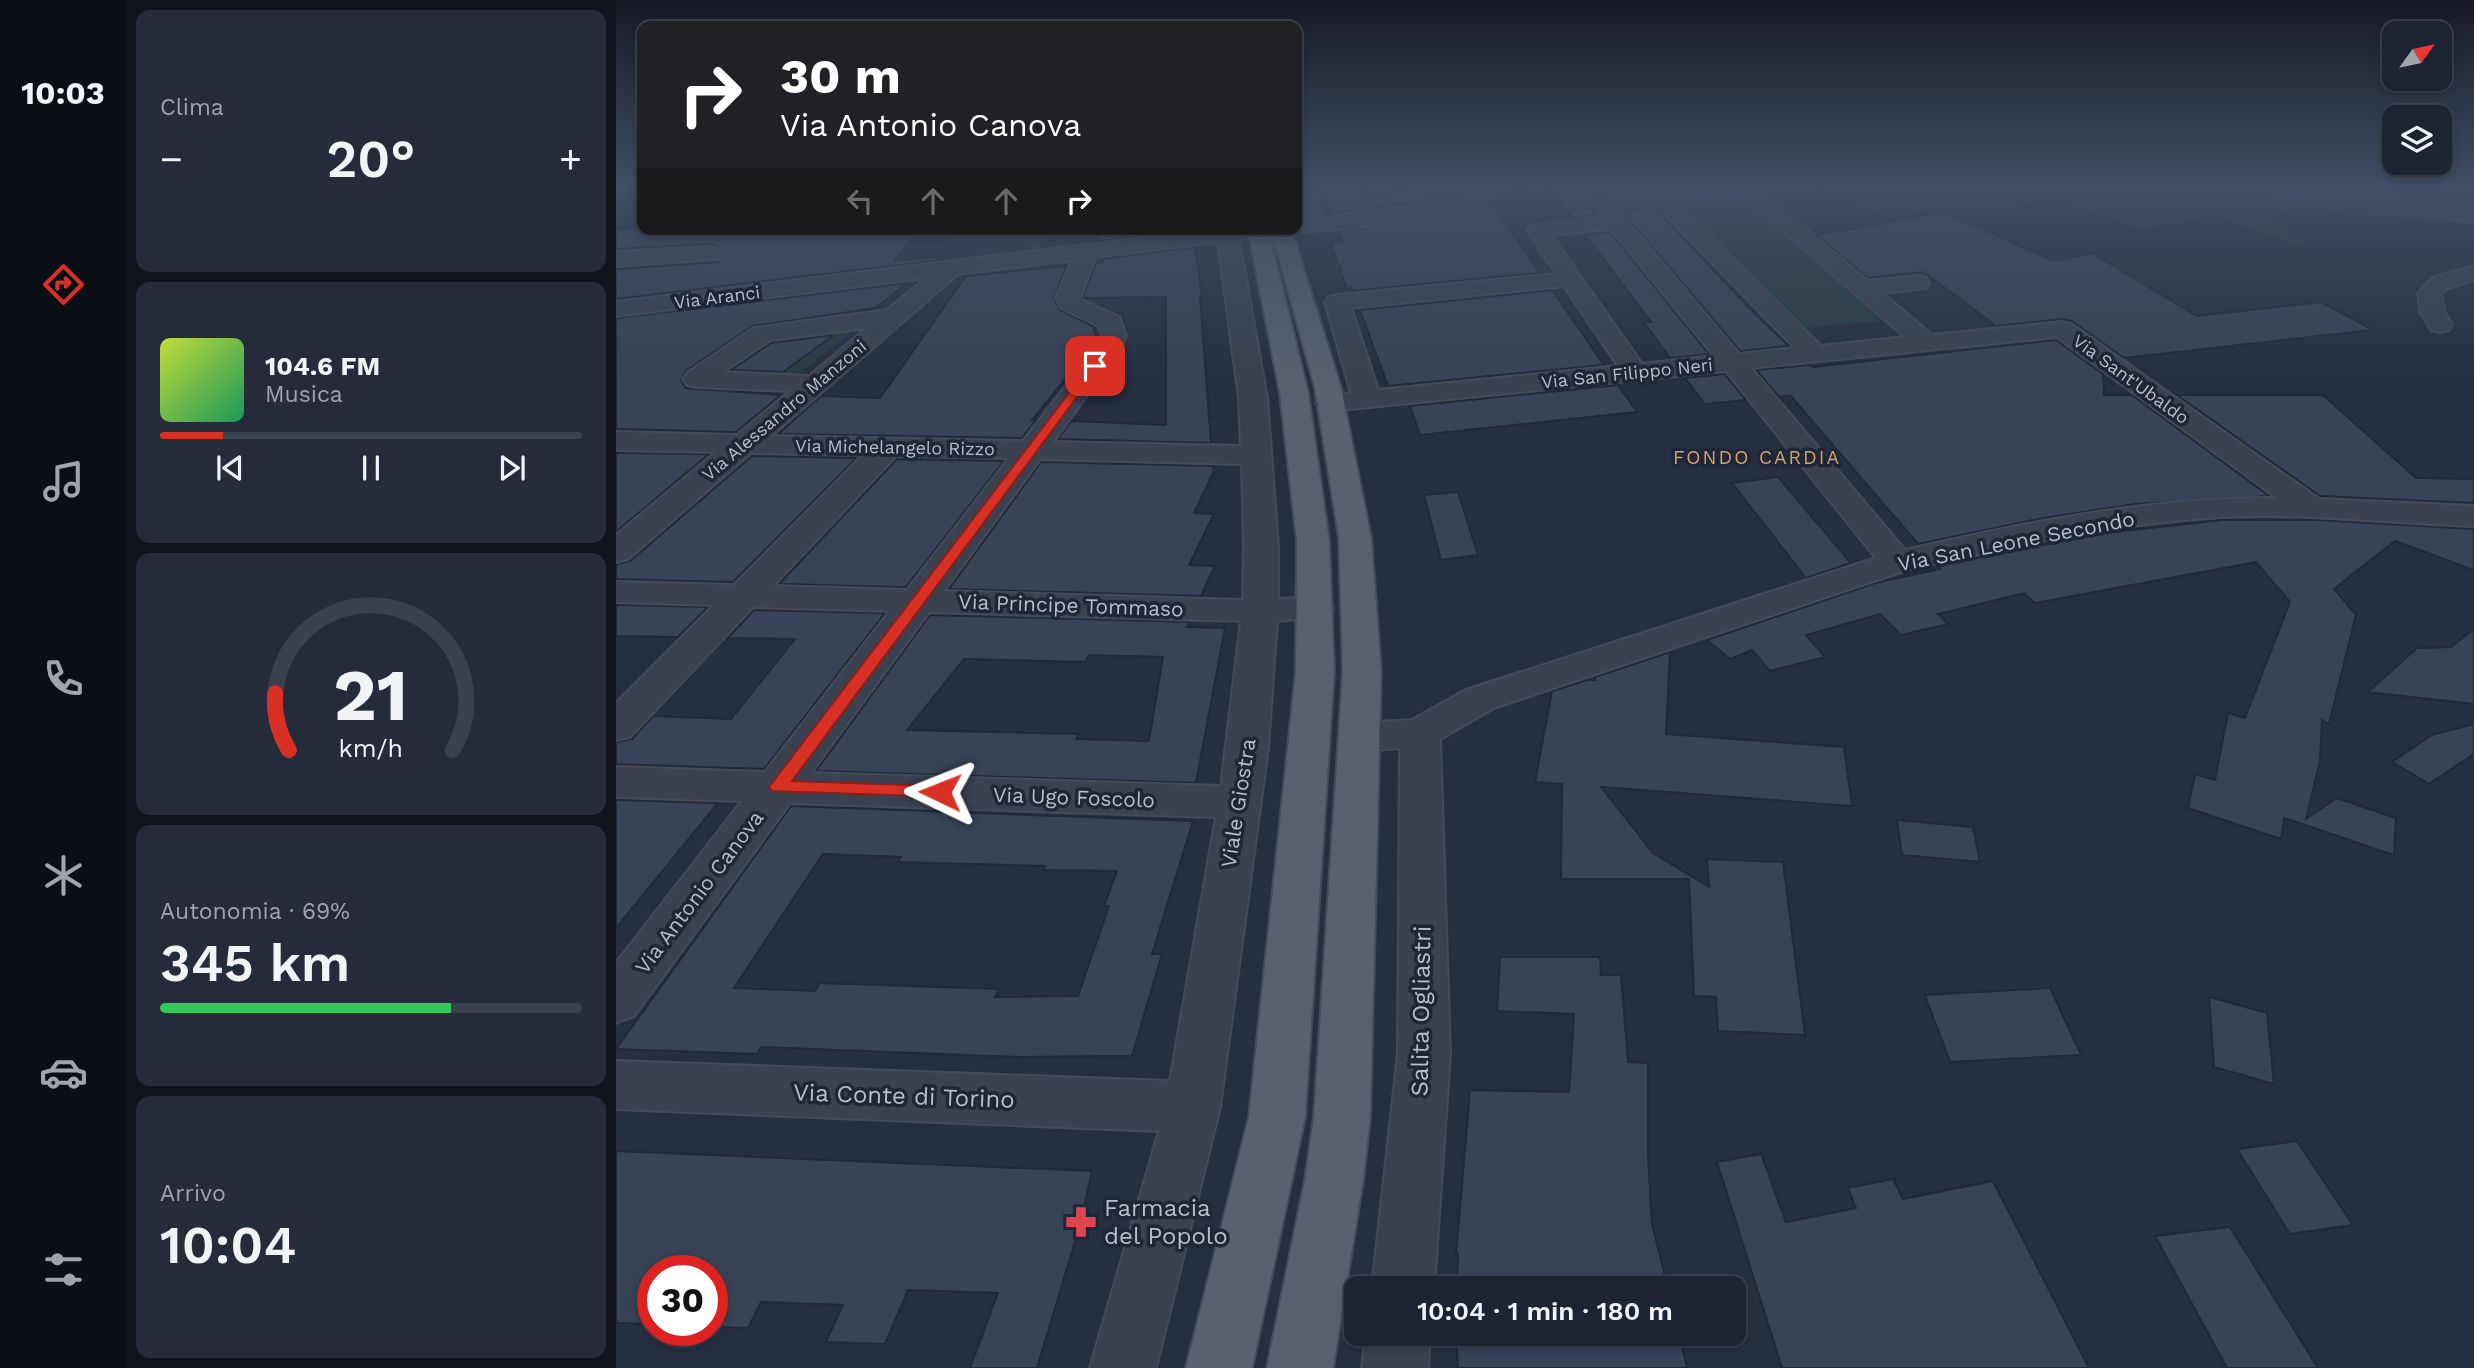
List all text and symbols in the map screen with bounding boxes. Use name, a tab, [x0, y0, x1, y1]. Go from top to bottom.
north arrow	[2382, 21, 2452, 91]
map controls	[2382, 21, 2452, 175]
text: 30 m	[780, 47, 901, 105]
icon: right	[665, 49, 756, 140]
text: 10:03	[21, 74, 105, 112]
text: Clima	[160, 94, 224, 121]
button: layers	[2382, 105, 2452, 175]
text: Via Antonio Canova	[780, 106, 1081, 144]
text: 20°	[327, 129, 415, 190]
text: −	[160, 137, 183, 181]
text: +	[559, 137, 582, 181]
icon: left	[841, 182, 879, 220]
icon: ahead	[914, 182, 952, 220]
icon: ahead	[987, 182, 1025, 220]
icon: right	[1060, 182, 1098, 220]
icon: directions	[39, 260, 88, 309]
street label: Via Aranci	[673, 281, 761, 313]
street label: Via Sant'Ubaldo	[2069, 330, 2193, 428]
street label: Via Alessandro Manzoni	[698, 335, 870, 485]
pin	[1065, 336, 1125, 396]
icon: arrive	[1076, 347, 1114, 385]
text: 104.6 FM	[265, 351, 380, 381]
street label: Via San Filippo Neri	[1540, 354, 1714, 392]
text: Musica	[265, 381, 343, 408]
street label: Via Michelangelo Rizzo	[795, 435, 995, 459]
district label: FONDO CARDIA	[1673, 446, 1841, 469]
icon: previous	[211, 449, 249, 487]
icon: pause	[352, 449, 390, 487]
icon: next	[493, 449, 531, 487]
icon: music	[39, 457, 88, 506]
street label: Via San Leone Secondo	[1895, 506, 2137, 576]
street label: Via Principe Tommaso	[958, 589, 1184, 621]
text: 21	[334, 652, 408, 738]
icon: phone	[39, 654, 88, 703]
text: km/h	[339, 734, 403, 763]
street label: Viale Giostra	[1215, 737, 1261, 869]
position arrow	[903, 755, 977, 829]
street label: Via Ugo Foscolo	[993, 782, 1155, 812]
street label: Via Antonio Canova	[629, 805, 769, 979]
icon: climate	[39, 851, 88, 900]
text: Autonomia · 69%	[160, 898, 350, 925]
street label: Salita Ogliastri	[1406, 925, 1436, 1097]
text: 345 km	[160, 933, 350, 994]
icon: car	[39, 1048, 88, 1097]
street label: Via Conte di Torino	[793, 1078, 1015, 1114]
text: Arrivo	[160, 1180, 226, 1207]
place label: Farmacia del Popolo	[1104, 1194, 1228, 1250]
pharmacy icon: Farmacia del Popolo	[1064, 1205, 1098, 1239]
text: 10:04	[160, 1215, 296, 1276]
icon: filters	[39, 1245, 88, 1294]
speed limit sign: 30	[637, 1255, 728, 1346]
text: 10:04 · 1 min · 180 m	[1417, 1296, 1673, 1326]

